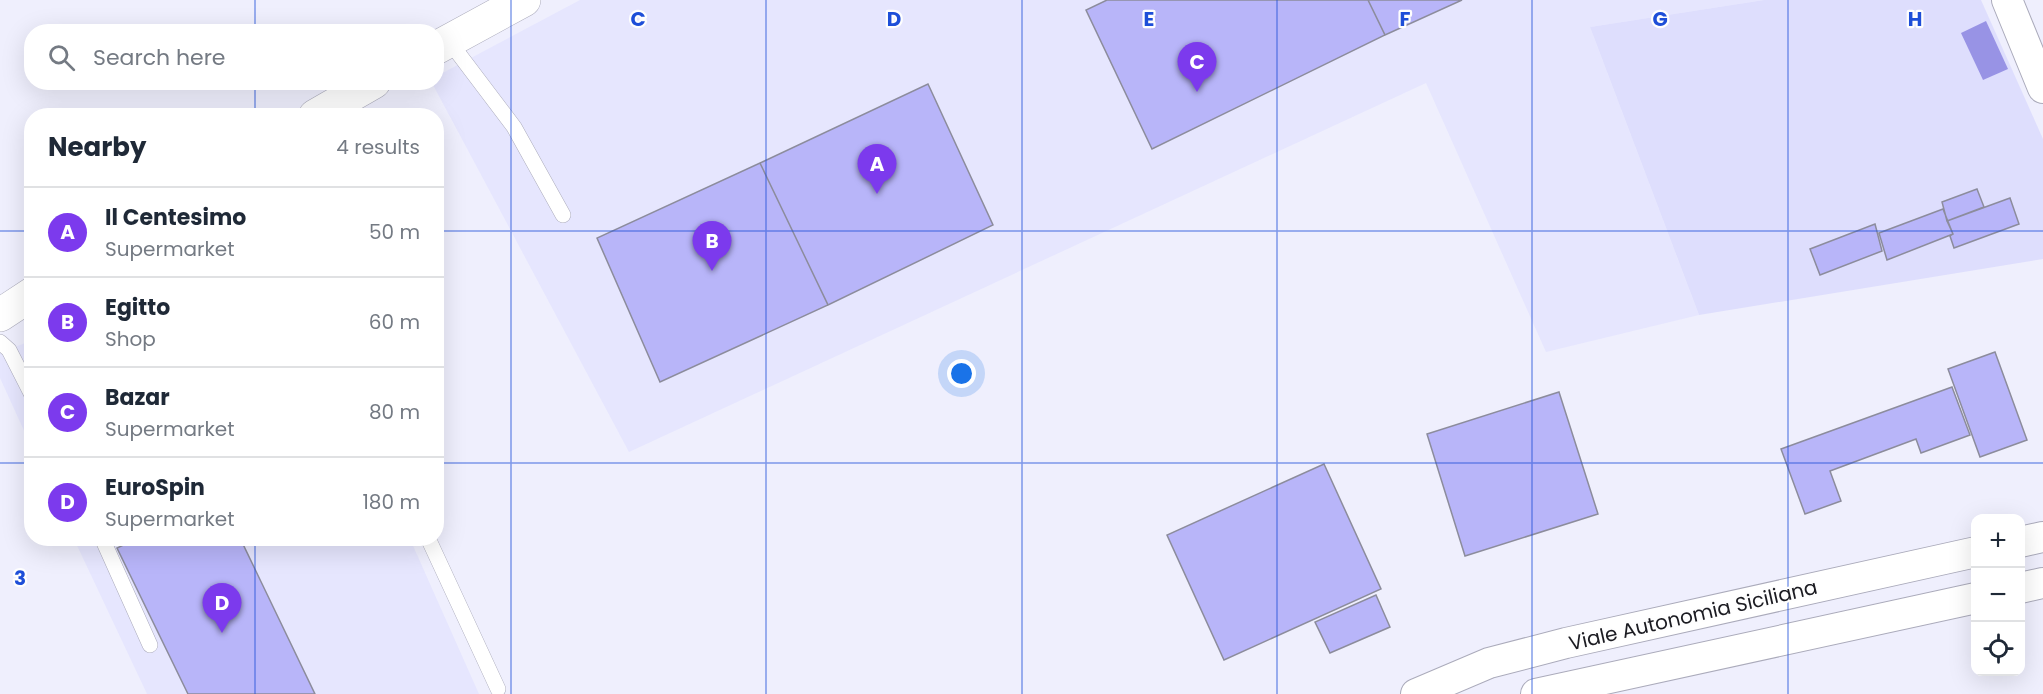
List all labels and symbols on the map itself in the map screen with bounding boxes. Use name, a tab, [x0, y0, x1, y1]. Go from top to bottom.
text: C	[630, 5, 646, 33]
text: D	[887, 5, 901, 33]
text: E	[1144, 5, 1154, 33]
text: F	[1400, 5, 1411, 33]
text: G	[1652, 5, 1668, 33]
text: H	[1908, 5, 1922, 33]
pin: C	[1178, 42, 1216, 92]
pin: A	[858, 144, 896, 194]
pin: B	[692, 222, 732, 271]
your location	[947, 359, 976, 388]
text: 3	[14, 564, 26, 592]
street label: Viale Autonomia Siciliana	[1566, 573, 1820, 657]
pin: D	[202, 584, 242, 633]

